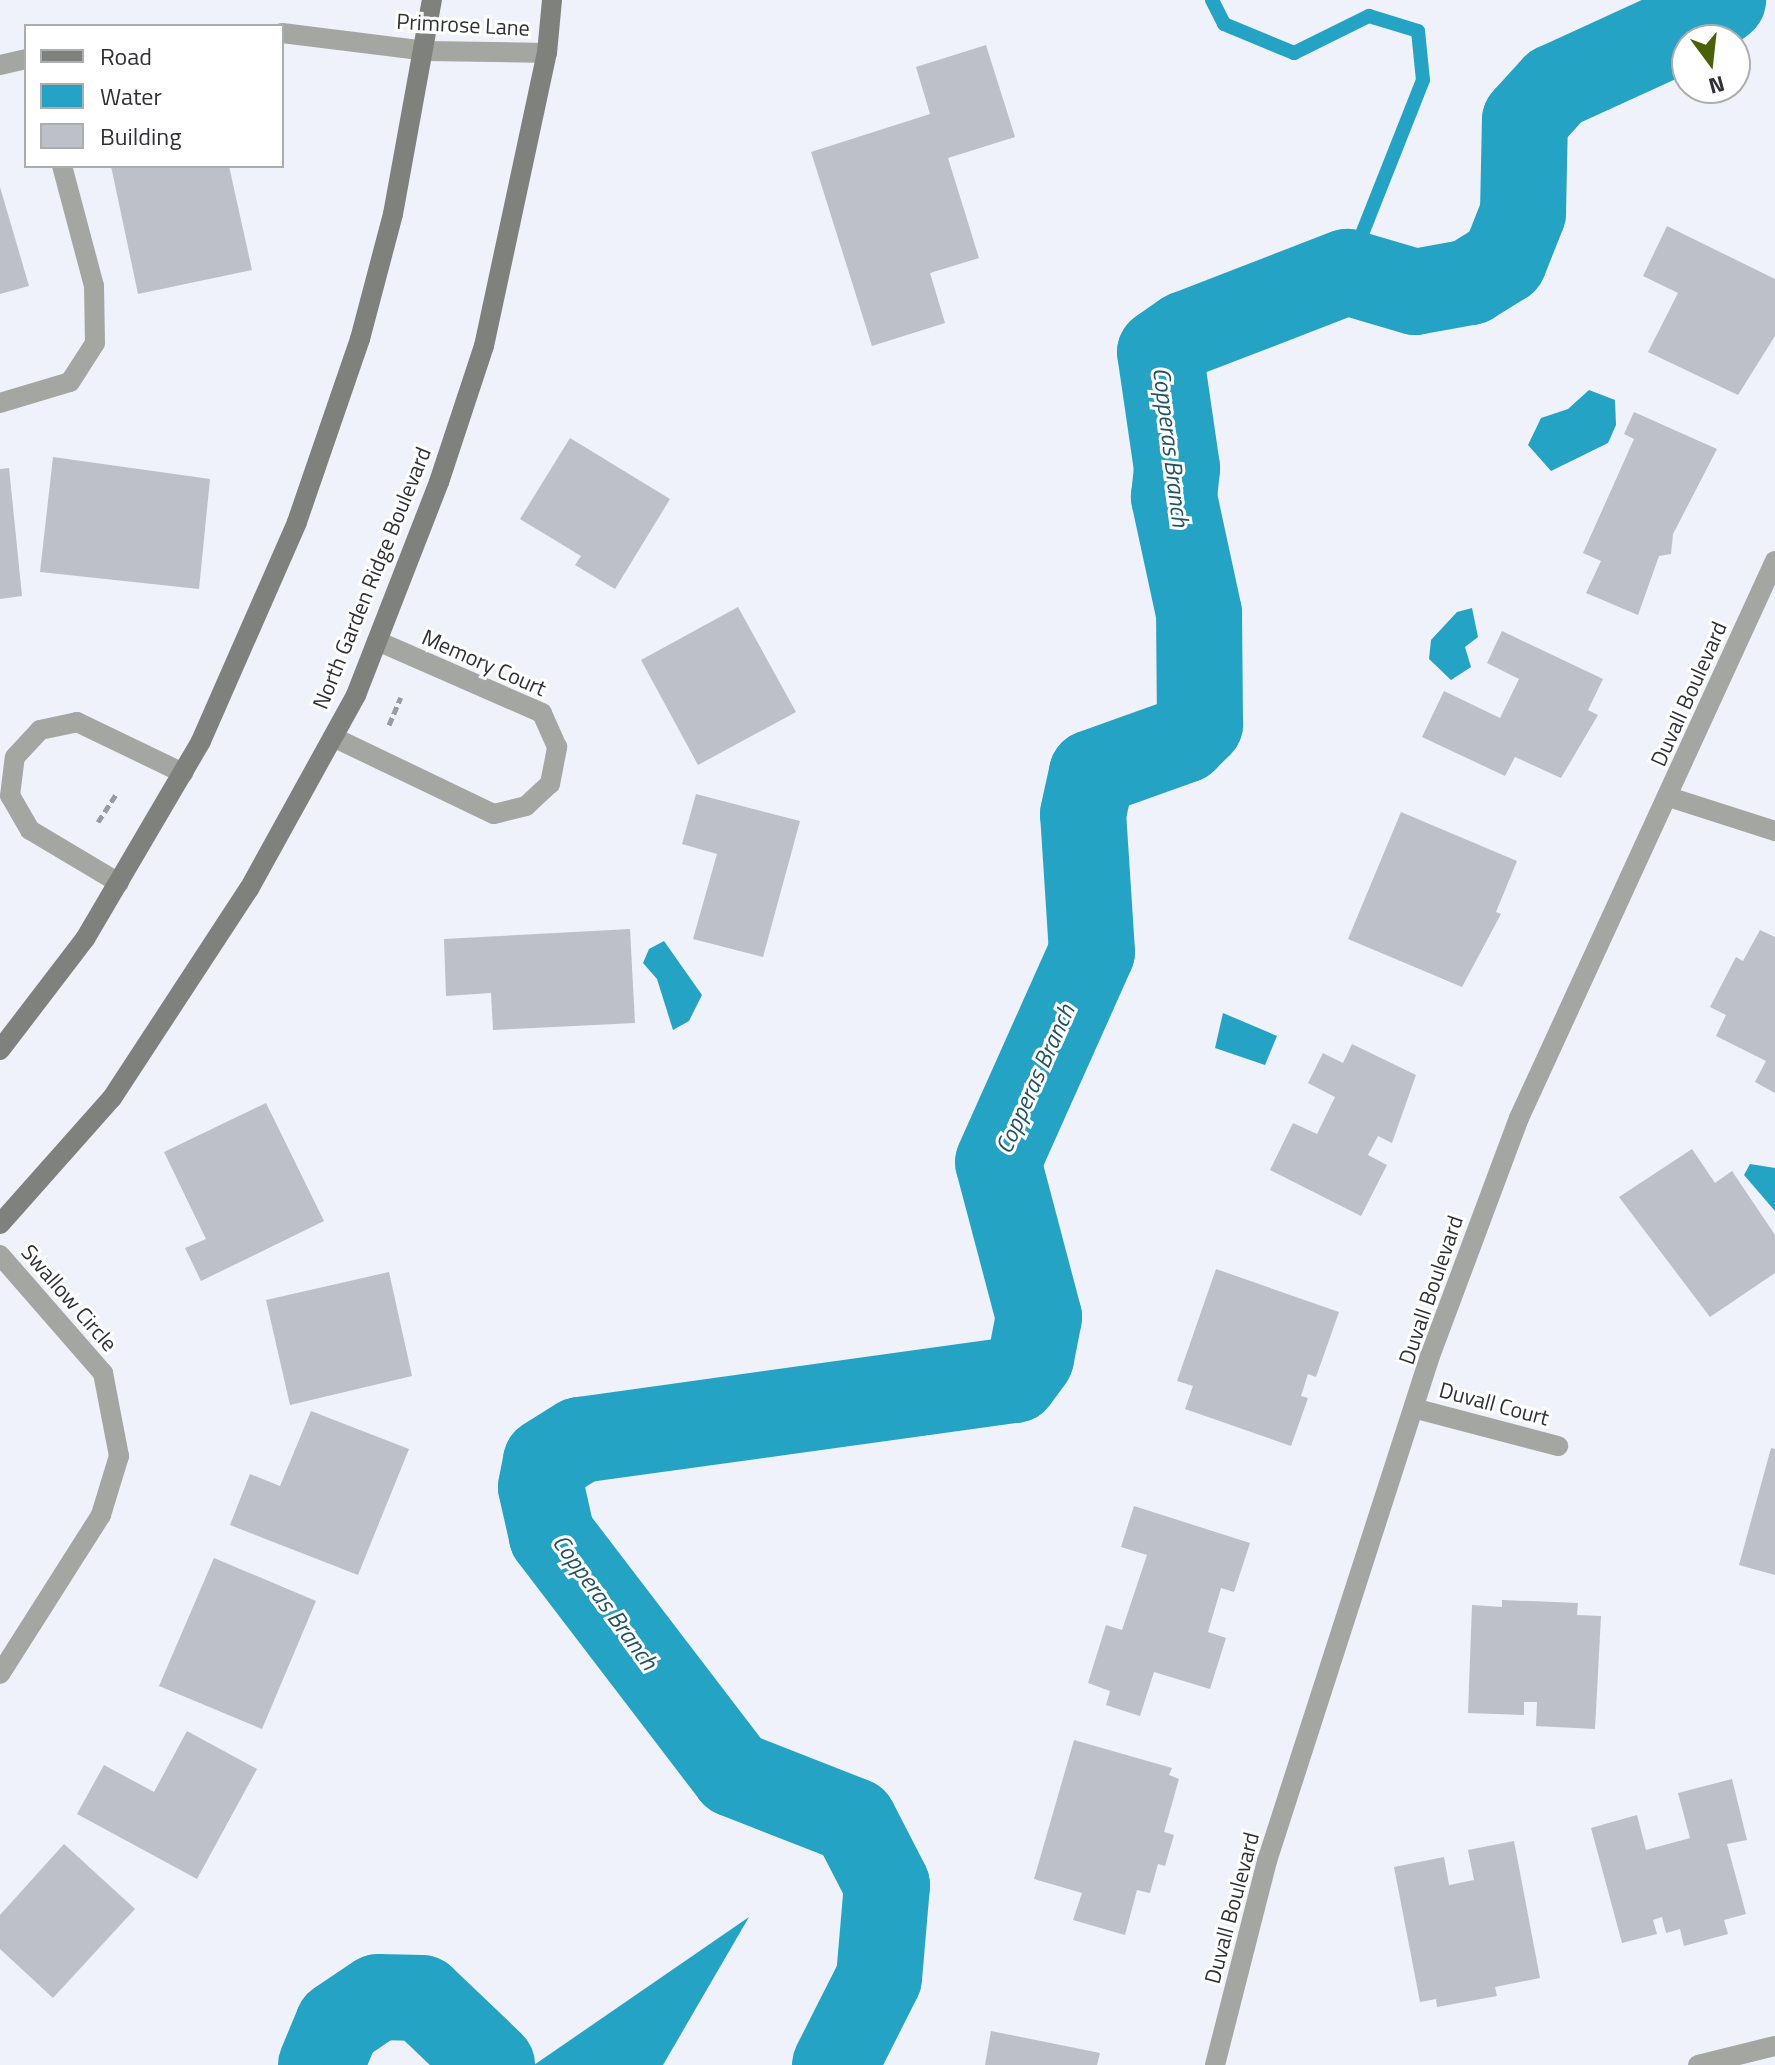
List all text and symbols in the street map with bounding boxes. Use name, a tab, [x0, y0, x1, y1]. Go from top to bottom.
street label: Primrose Lane	[396, 8, 530, 42]
legend	[24, 24, 284, 168]
north arrow	[1671, 24, 1751, 104]
text: Road	[100, 38, 152, 74]
text: N	[1705, 67, 1728, 104]
text: Water	[100, 78, 162, 114]
text: Building	[100, 118, 182, 154]
water label: Copperas Branch	[1147, 366, 1195, 528]
street label: North Garden Ridge Boulevard	[307, 443, 437, 713]
street label: Duvall Boulevard	[1645, 618, 1733, 770]
street label: Memory Court	[418, 624, 550, 702]
water label: Copperas Branch	[989, 1000, 1081, 1158]
street label: Duvall Boulevard	[1393, 1212, 1469, 1368]
street label: Swallow Circle	[16, 1239, 122, 1357]
street label: Duvall Court	[1436, 1377, 1552, 1431]
water label: Copperas Branch	[546, 1529, 664, 1675]
street label: Duvall Boulevard	[1199, 1829, 1265, 1987]

